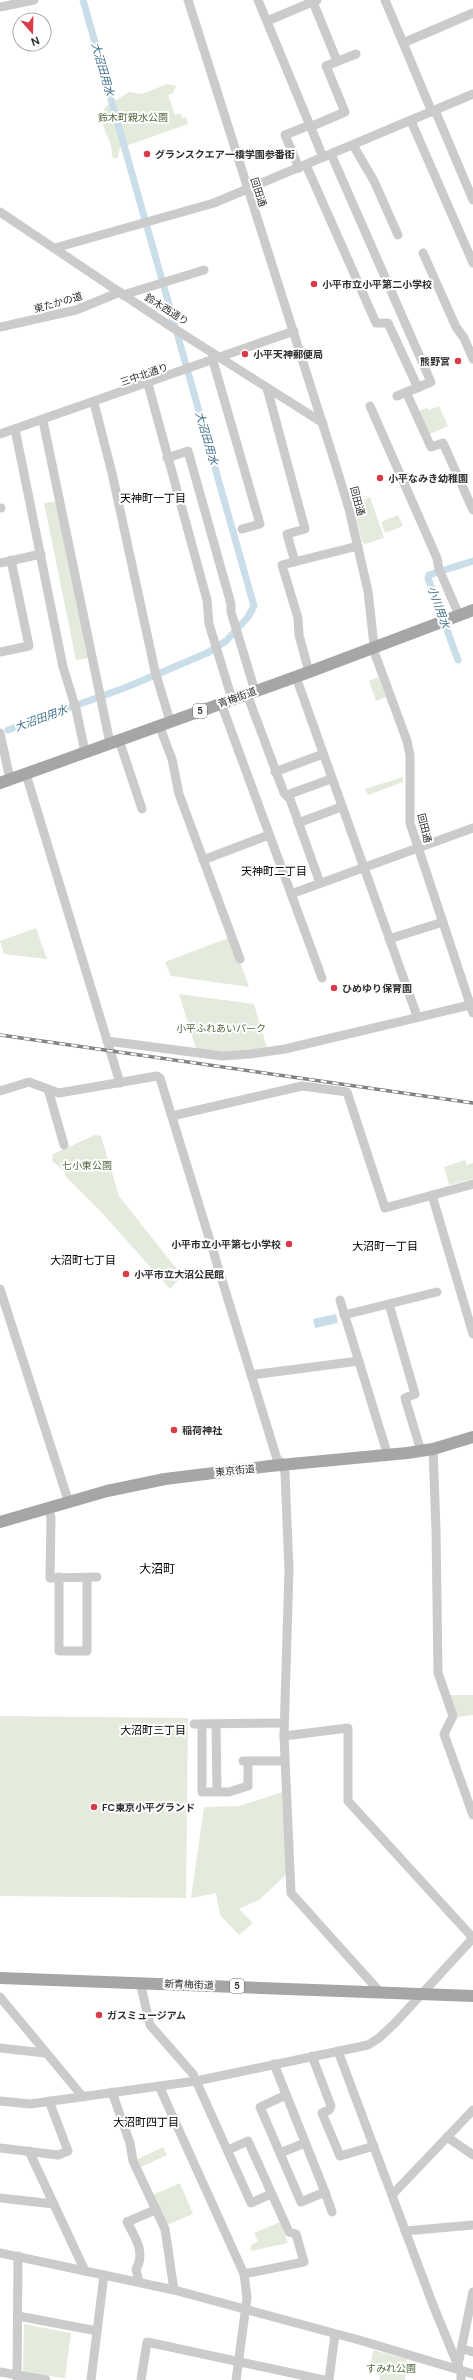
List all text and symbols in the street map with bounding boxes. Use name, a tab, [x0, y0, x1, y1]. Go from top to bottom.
north arrow	[12, 12, 52, 52]
text: N	[29, 33, 42, 49]
water label: 大沼田用水	[89, 41, 118, 98]
park label: 鈴木町親水公園	[98, 111, 168, 124]
place label: グランスクエア一橋学園参番街	[155, 148, 295, 161]
marker: グランスクエア一橋学園参番街	[142, 149, 152, 159]
street label: 回田通	[248, 176, 269, 208]
place label: 小平市立小平第二小学校	[322, 278, 432, 291]
marker: 小平市立小平第二小学校	[309, 279, 319, 289]
street label: 東たかの道	[32, 289, 84, 316]
street label: 鈴木西通り	[142, 291, 191, 328]
place label: 小平天神郵便局	[253, 348, 323, 361]
marker: 小平天神郵便局	[240, 349, 250, 359]
place label: 熊野宮	[420, 355, 450, 368]
marker: 熊野宮	[453, 356, 463, 366]
street label: 三中北通り	[118, 360, 170, 389]
water label: 大沼田用水	[193, 410, 222, 467]
place label: 小平なみき幼稚園	[388, 472, 468, 485]
marker: 小平なみき幼稚園	[375, 473, 385, 483]
street label: 回田通	[347, 485, 368, 517]
district label: 天神町一丁目	[120, 491, 186, 505]
water label: 小川用水	[425, 584, 453, 631]
street label: 青梅街道	[216, 685, 258, 710]
water label: 大沼田用水	[13, 702, 70, 734]
road number: 5	[193, 704, 207, 718]
street label: 回田通	[415, 812, 434, 844]
district label: 天神町二丁目	[241, 864, 307, 878]
place label: ひめゆり保育園	[342, 982, 412, 995]
marker: ひめゆり保育園	[329, 983, 339, 993]
park label: 小平ふれあいパーク	[176, 1022, 266, 1035]
park label: 七小東公園	[62, 1159, 112, 1172]
place label: 小平市立小平第七小学校	[171, 1238, 281, 1251]
marker: 小平市立小平第七小学校	[284, 1239, 294, 1249]
district label: 大沼町一丁目	[352, 1239, 418, 1253]
district label: 大沼町七丁目	[50, 1253, 116, 1267]
place label: 小平市立大沼公民館	[134, 1268, 224, 1281]
marker: 小平市立大沼公民館	[121, 1269, 131, 1279]
place label: 稲荷神社	[182, 1424, 223, 1437]
marker: 稲荷神社	[169, 1425, 179, 1435]
street label: 東京街道	[214, 1462, 256, 1479]
district label: 大沼町	[139, 1561, 175, 1577]
district label: 大沼町三丁目	[120, 1723, 186, 1737]
place label: FC東京小平グランド	[102, 1801, 195, 1814]
marker: FC東京小平グランド	[89, 1802, 99, 1812]
street label: 新青梅街道	[164, 1977, 214, 1992]
road number: 5	[230, 1979, 244, 1993]
place label: ガスミュージアム	[107, 2009, 186, 2022]
marker: ガスミュージアム	[94, 2010, 104, 2020]
district label: 大沼町四丁目	[113, 2115, 179, 2129]
park label: すみれ公園	[366, 2362, 416, 2375]

